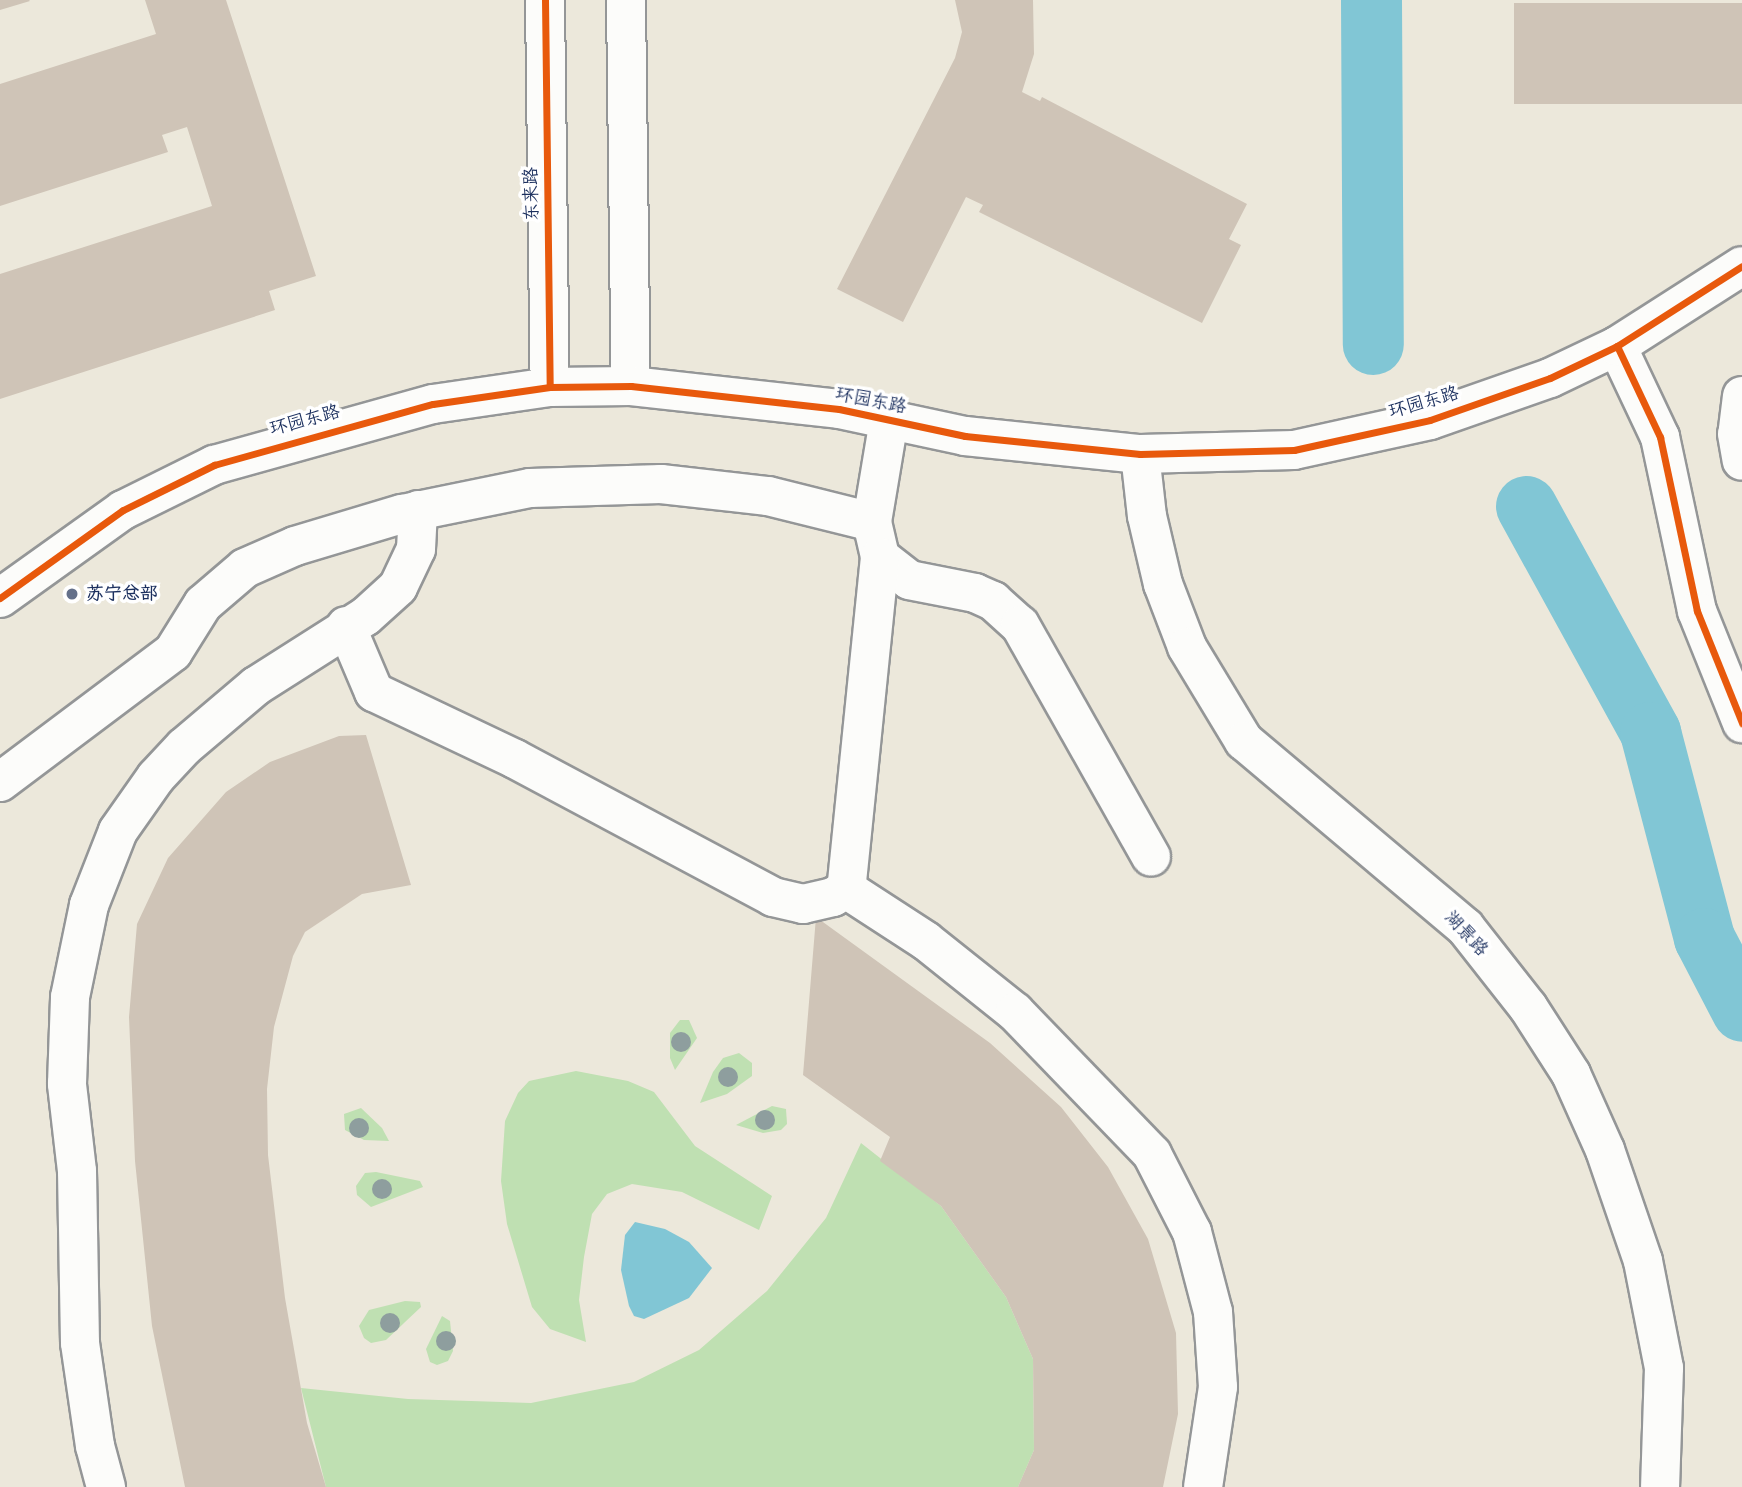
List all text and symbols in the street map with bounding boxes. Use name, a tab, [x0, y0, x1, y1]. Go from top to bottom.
street label: 东来路	[521, 167, 543, 221]
street label: 环园东路	[1386, 383, 1462, 423]
street label: 环园东路	[834, 384, 908, 418]
street label: 环园东路	[267, 401, 343, 441]
place label: 苏宁总部	[86, 583, 158, 605]
marker: 苏宁总部	[64, 586, 80, 602]
street label: 湖景路	[1440, 907, 1492, 961]

